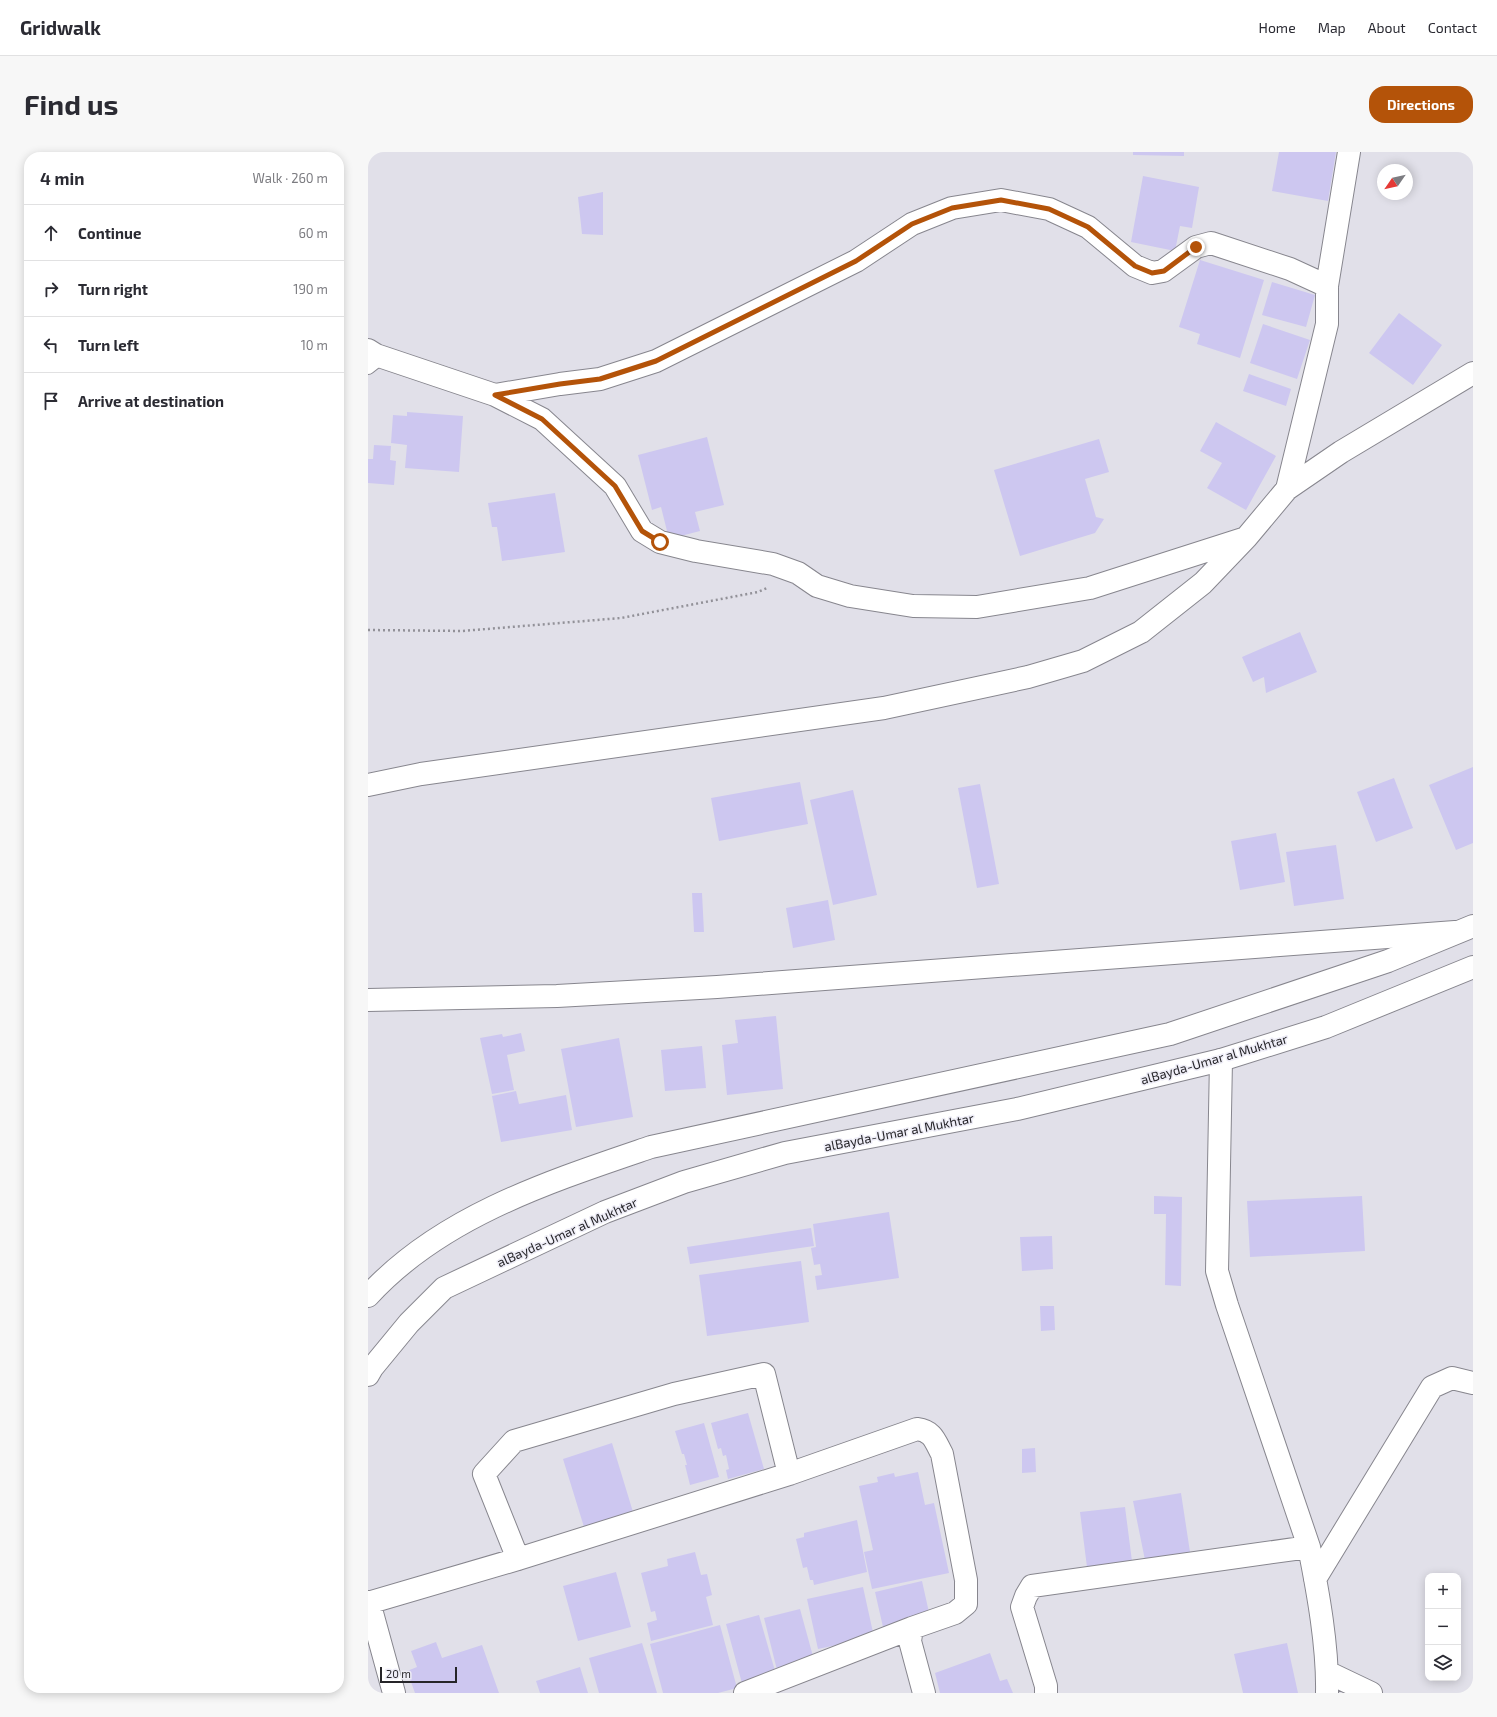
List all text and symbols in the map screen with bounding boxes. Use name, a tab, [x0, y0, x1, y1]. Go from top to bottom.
text: Gridwalk	[20, 16, 101, 39]
text: Home	[1259, 19, 1296, 36]
text: Map	[1318, 19, 1346, 36]
text: About	[1368, 19, 1406, 36]
text: Contact	[1428, 19, 1477, 36]
button: Directions	[1369, 86, 1473, 123]
text: Find us	[24, 87, 118, 121]
north arrow	[1377, 164, 1413, 200]
text: 4 min	[40, 168, 84, 188]
text: Walk · 260 m	[253, 170, 328, 186]
icon: ahead	[40, 222, 62, 244]
text: Continue	[78, 224, 141, 242]
text: 60 m	[298, 225, 328, 241]
route end	[1187, 238, 1205, 256]
icon: right	[40, 278, 62, 300]
text: Turn right	[78, 280, 148, 298]
text: 190 m	[293, 281, 328, 297]
icon: left	[40, 334, 62, 356]
text: Turn left	[78, 336, 139, 354]
text: 10 m	[301, 337, 328, 353]
icon: arrive	[40, 390, 62, 412]
text: Arrive at destination	[78, 392, 224, 410]
route start	[651, 533, 669, 551]
street label: alBayda-Umar al Mukhtar	[1139, 1030, 1289, 1088]
street label: alBayda-Umar al Mukhtar	[823, 1110, 975, 1154]
street label: alBayda-Umar al Mukhtar	[494, 1194, 640, 1270]
map controls	[1425, 1573, 1461, 1681]
button: +	[1425, 1573, 1461, 1609]
button: −	[1425, 1609, 1461, 1645]
button: layers	[1425, 1645, 1461, 1681]
scale bar	[380, 1665, 457, 1684]
text: 20 m	[386, 1667, 411, 1680]

